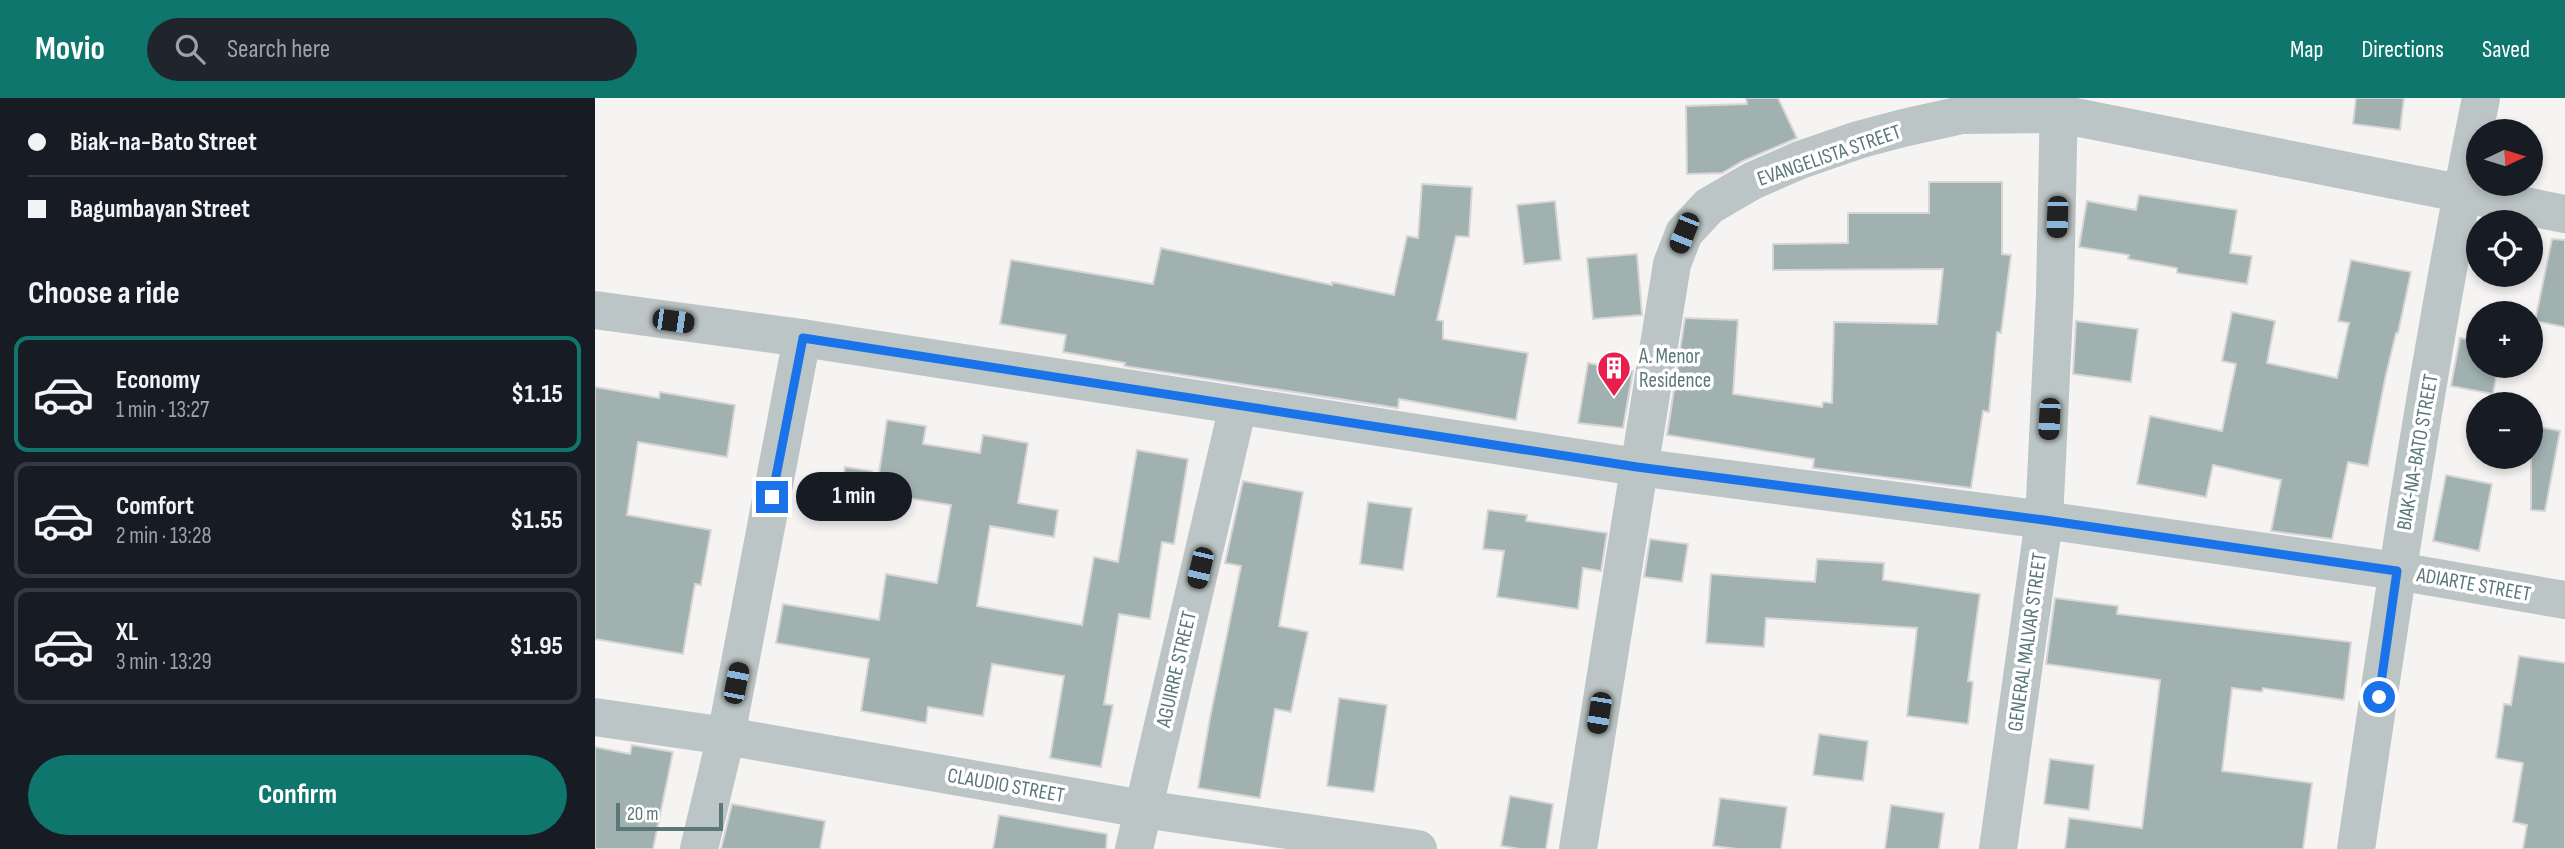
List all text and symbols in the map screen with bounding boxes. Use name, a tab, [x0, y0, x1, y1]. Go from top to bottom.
search box	[147, 18, 637, 81]
text: Movio	[35, 29, 105, 69]
icon: search	[171, 30, 209, 68]
text: Search here	[227, 34, 330, 65]
text: Map	[2290, 35, 2323, 64]
text: Directions	[2361, 35, 2444, 64]
text: Saved	[2482, 35, 2530, 64]
street label: EVANGELISTA STREET	[1754, 119, 1905, 192]
north arrow	[2466, 119, 2543, 196]
map controls	[2466, 119, 2543, 469]
text: Biak-na-Bato Street	[70, 127, 257, 158]
text: Bagumbayan Street	[70, 194, 250, 225]
car	[2046, 196, 2069, 238]
car	[1667, 210, 1702, 256]
button: locate	[2466, 210, 2543, 287]
text: Choose a ride	[28, 274, 180, 313]
button: +	[2466, 301, 2543, 378]
car	[651, 308, 696, 334]
place label: A. Menor Residence	[1638, 344, 1711, 393]
building icon: A. Menor Residence	[1595, 349, 1633, 398]
icon: car	[32, 363, 95, 426]
text: Economy	[116, 365, 200, 396]
street label: BIAK-NA-BATO STREET	[2391, 372, 2444, 532]
text: $1.15	[511, 379, 563, 410]
button: −	[2466, 392, 2543, 469]
text: 1 min · 13:27	[116, 396, 209, 424]
car	[2038, 397, 2061, 441]
callout: 1 min	[797, 472, 912, 522]
route end	[756, 481, 788, 513]
text: 1 min	[833, 482, 875, 510]
icon: car	[32, 489, 95, 552]
text: Comfort	[116, 491, 194, 522]
text: $1.55	[510, 505, 563, 536]
text: 2 min · 13:28	[116, 522, 212, 550]
car	[1186, 545, 1215, 591]
street label: GENERAL MALVAR STREET	[2003, 551, 2052, 733]
street label: ADIARTE STREET	[2414, 562, 2533, 607]
street label: AGUIRRE STREET	[1151, 608, 1202, 731]
icon: car	[32, 615, 95, 678]
text: XL	[116, 617, 138, 648]
text: $1.95	[510, 631, 563, 662]
text: 3 min · 13:29	[116, 648, 212, 676]
car	[722, 660, 751, 706]
route start	[2363, 681, 2395, 713]
car	[1586, 691, 1613, 735]
button: Confirm	[28, 755, 567, 835]
street label: CLAUDIO STREET	[945, 763, 1067, 808]
scale bar	[616, 800, 723, 832]
text: 20 m	[627, 803, 659, 826]

